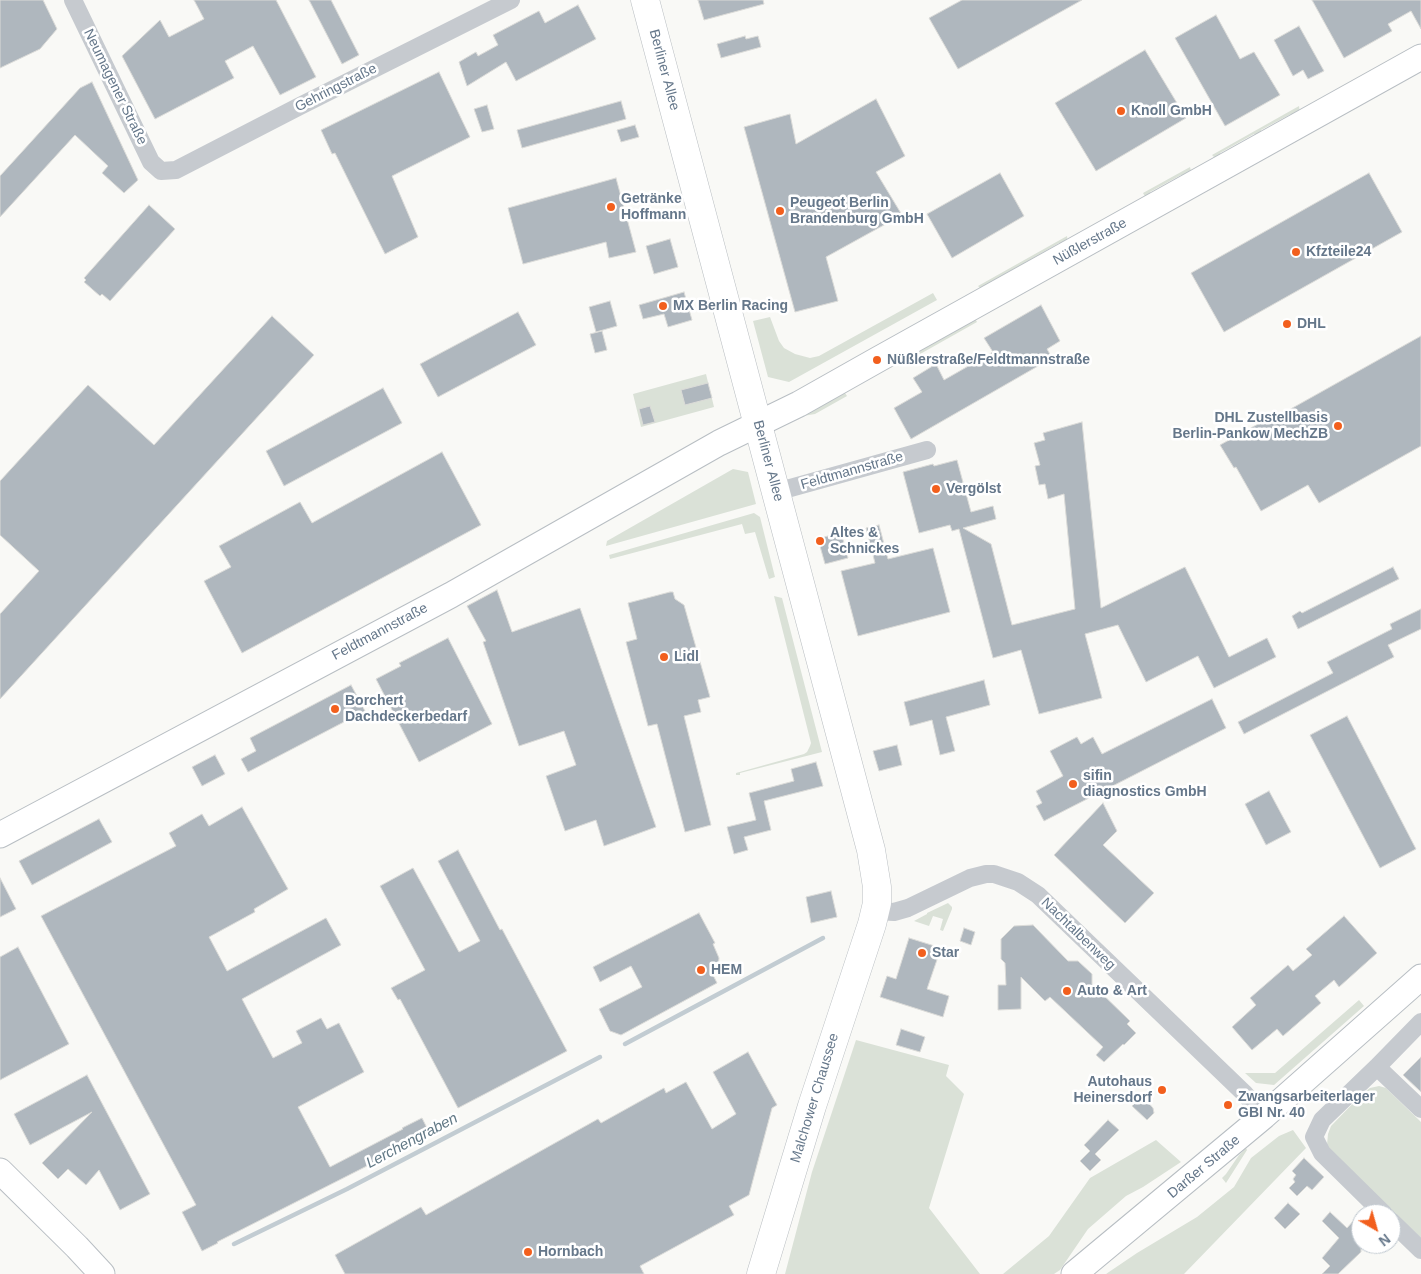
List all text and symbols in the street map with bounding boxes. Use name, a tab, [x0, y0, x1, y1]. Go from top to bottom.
street label: Neumagener Straße	[80, 26, 150, 148]
street label: Berliner Allee	[645, 28, 683, 112]
street label: Gehringstraße	[292, 60, 380, 116]
place label: Knoll GmbH	[1131, 103, 1212, 119]
marker: Knoll GmbH	[1115, 105, 1127, 117]
place label: Getränke Hoffmann	[621, 191, 686, 223]
place label: Peugeot Berlin Brandenburg GmbH	[790, 195, 924, 228]
marker: Getränke Hoffmann	[605, 201, 617, 213]
marker: Peugeot Berlin Brandenburg GmbH	[774, 205, 786, 217]
street label: Nüßlerstraße	[1050, 215, 1130, 269]
place label: Kfzteile24	[1306, 244, 1371, 260]
marker: Kfzteile24	[1290, 246, 1302, 258]
place label: MX Berlin Racing	[673, 298, 788, 314]
marker: MX Berlin Racing	[657, 300, 669, 312]
place label: DHL	[1297, 316, 1326, 332]
marker: DHL	[1281, 318, 1293, 330]
place label: Nüßlerstraße/Feldtmannstraße	[887, 352, 1090, 368]
marker: Nüßlerstraße/Feldtmannstraße	[871, 354, 883, 366]
place label: DHL Zustellbasis Berlin-Pankow MechZB	[1172, 410, 1328, 442]
street label: Berliner Allee	[749, 419, 787, 503]
marker: DHL Zustellbasis Berlin-Pankow MechZB	[1332, 420, 1344, 432]
street label: Feldtmannstraße	[799, 448, 905, 494]
place label: Vergölst	[946, 481, 1001, 497]
marker: Vergölst	[930, 483, 942, 495]
place label: Altes & Schnickes	[830, 525, 899, 558]
marker: Altes & Schnickes	[814, 535, 826, 547]
street label: Feldtmannstraße	[329, 600, 431, 664]
place label: Lidl	[674, 649, 699, 665]
marker: Lidl	[658, 651, 670, 663]
place label: Borchert Dachdeckerbedarf	[345, 693, 467, 726]
marker: Borchert Dachdeckerbedarf	[329, 703, 341, 715]
place label: sifin diagnostics GmbH	[1083, 768, 1207, 800]
marker: sifin diagnostics GmbH	[1067, 778, 1079, 790]
street label: Nachtalbenweg	[1037, 894, 1119, 974]
place label: Star	[932, 945, 959, 961]
marker: Star	[916, 947, 928, 959]
place label: HEM	[711, 962, 742, 978]
marker: HEM	[695, 964, 707, 976]
place label: Auto & Art	[1077, 983, 1147, 999]
marker: Auto & Art	[1061, 985, 1073, 997]
street label: Malchower Chaussee	[787, 1031, 843, 1165]
place label: Autohaus Heinersdorf	[1073, 1074, 1152, 1106]
marker: Autohaus Heinersdorf	[1156, 1084, 1168, 1096]
place label: Zwangsarbeiterlager GBI Nr. 40	[1238, 1089, 1375, 1122]
marker: Zwangsarbeiterlager GBI Nr. 40	[1222, 1099, 1234, 1111]
water label: Lerchengraben	[363, 1109, 461, 1173]
street label: Darßer Straße	[1164, 1132, 1244, 1202]
north arrow	[1351, 1204, 1401, 1254]
text: N	[1376, 1231, 1394, 1249]
place label: Hornbach	[538, 1244, 603, 1260]
marker: Hornbach	[522, 1246, 534, 1258]

